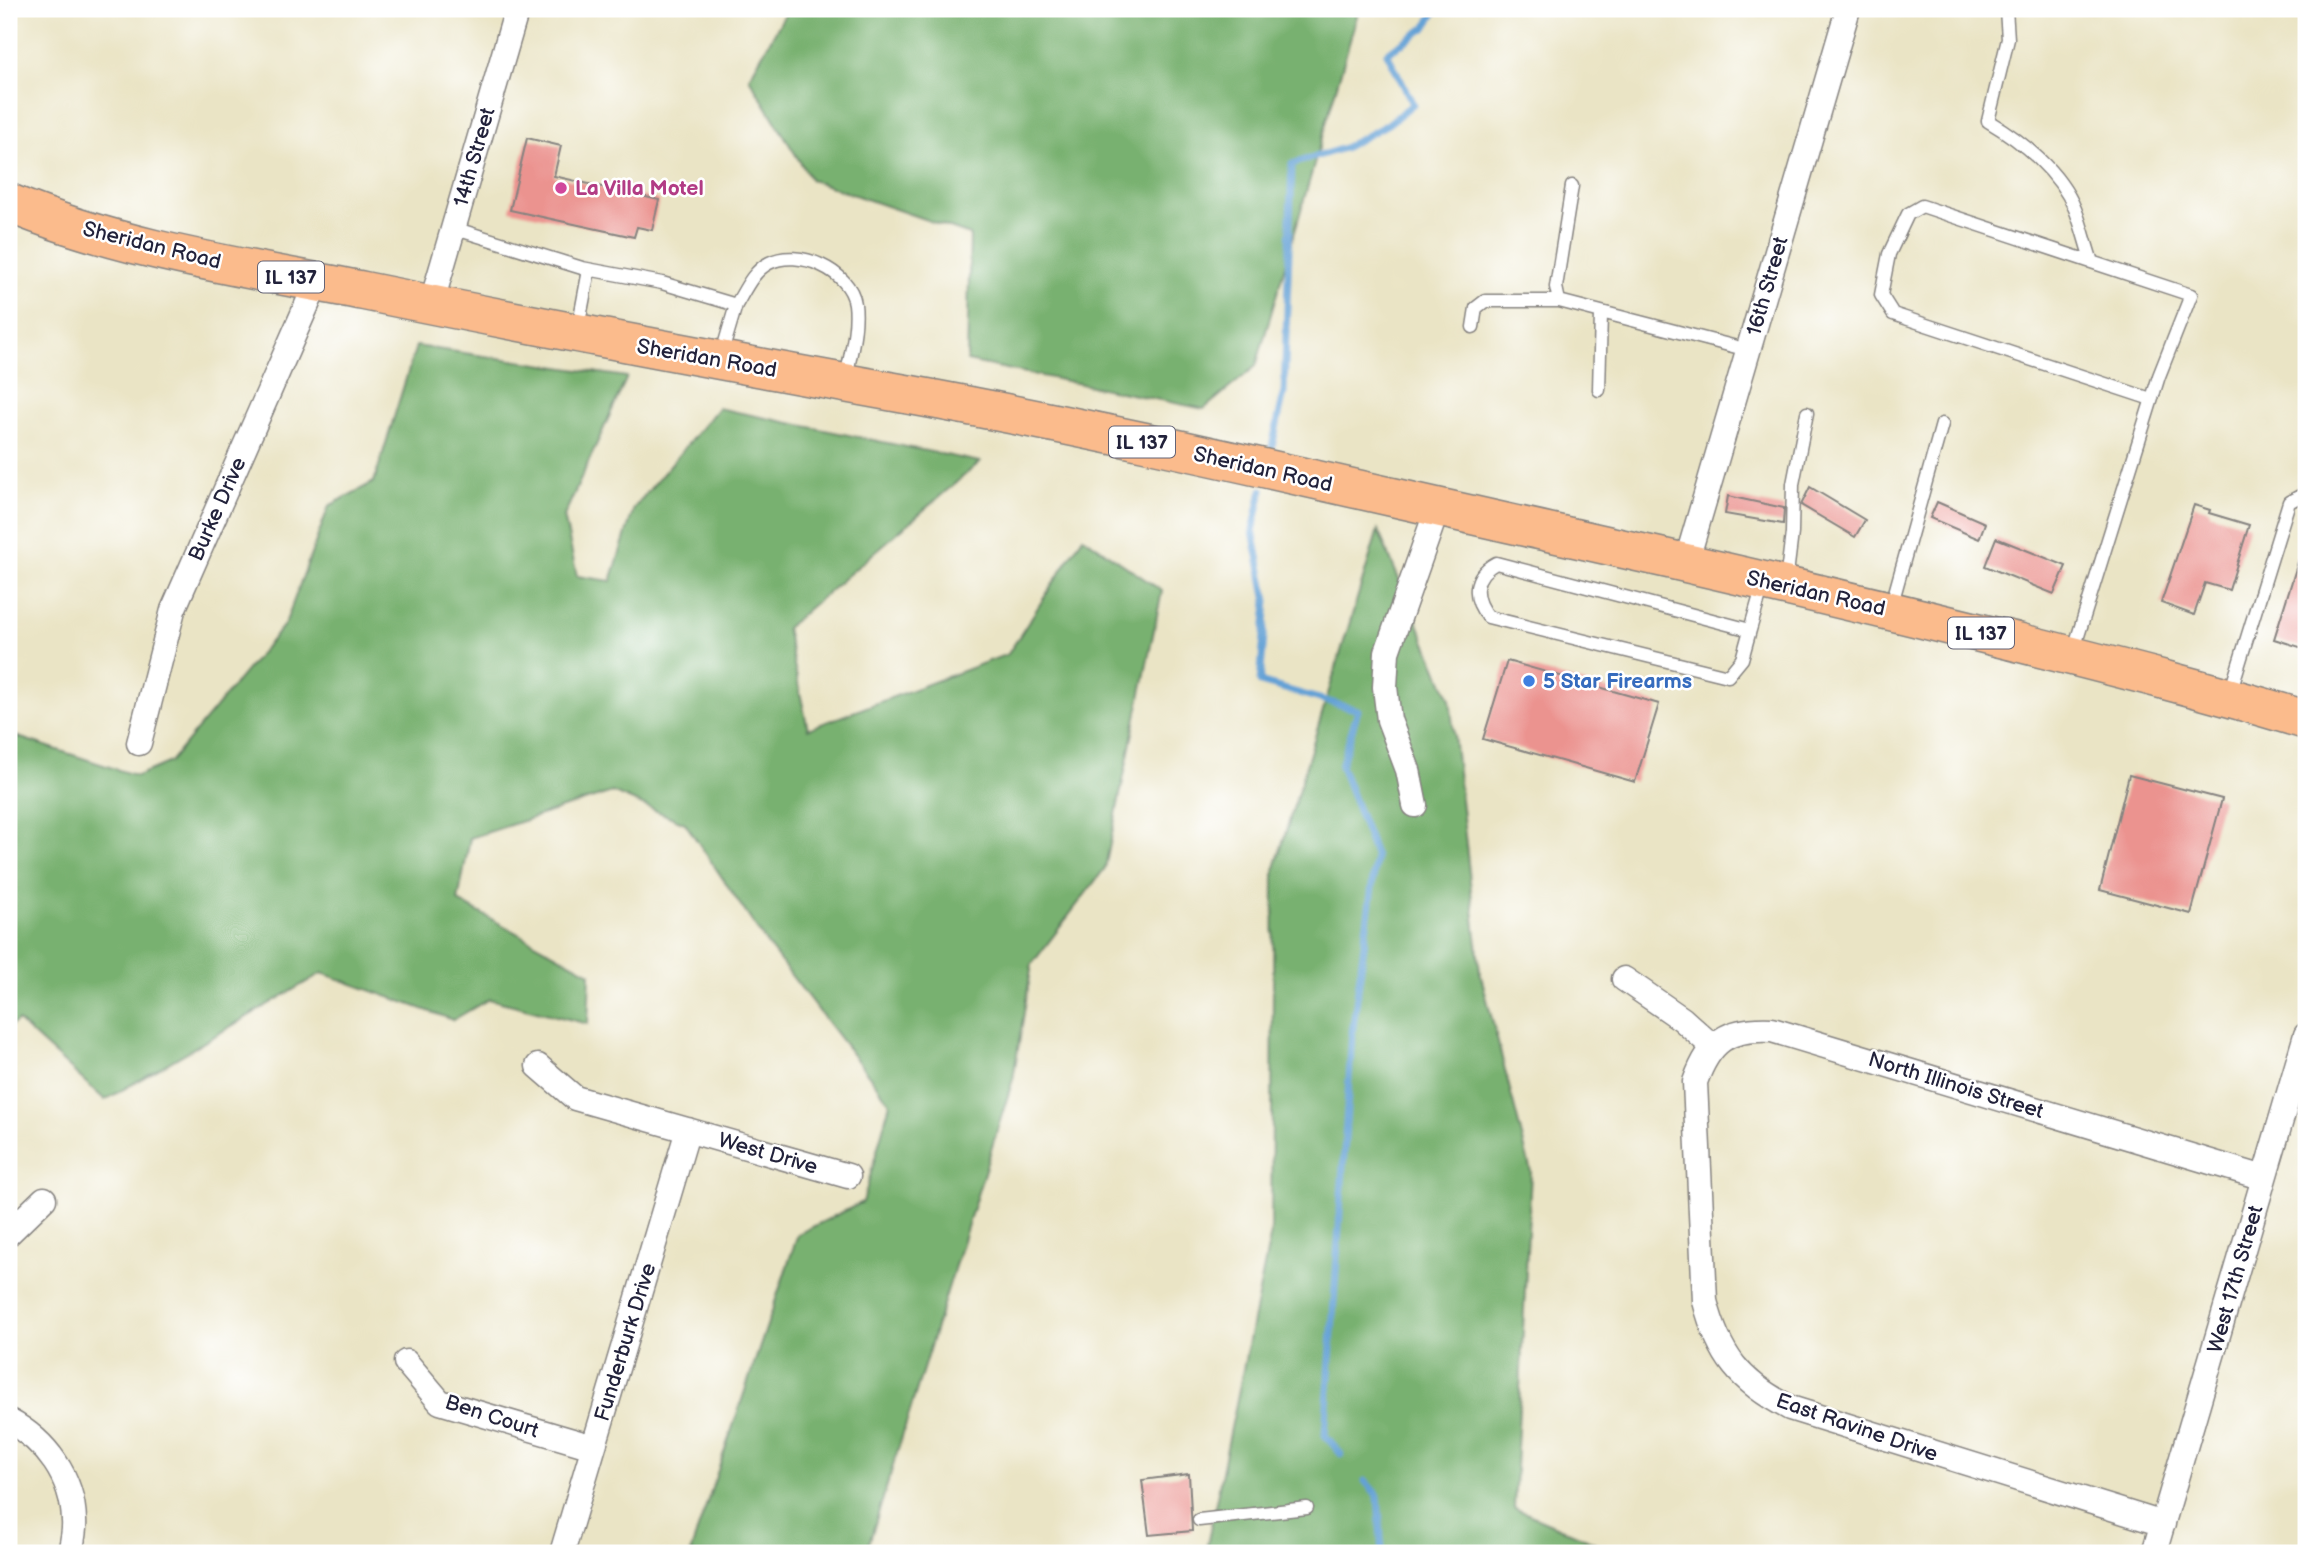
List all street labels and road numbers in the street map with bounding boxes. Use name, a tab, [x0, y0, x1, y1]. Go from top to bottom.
street label: 14th Street	[448, 104, 501, 210]
street label: Sheridan Road	[80, 216, 224, 275]
street label: 16th Street	[1741, 233, 1794, 339]
road number: IL 137	[258, 262, 324, 292]
street label: Sheridan Road	[635, 334, 779, 383]
road number: IL 137	[1109, 426, 1175, 458]
street label: Sheridan Road	[1191, 441, 1335, 498]
street label: Burke Drive	[183, 453, 251, 565]
street label: Sheridan Road	[1744, 565, 1888, 622]
road number: IL 137	[1948, 618, 2014, 648]
street label: North Illinois Street	[1865, 1047, 2047, 1124]
street label: West Drive	[715, 1127, 820, 1180]
street label: West 17th Street	[2202, 1202, 2269, 1356]
street label: Funderburk Drive	[590, 1260, 661, 1424]
street label: East Ravine Drive	[1773, 1388, 1941, 1467]
street label: Ben Court	[442, 1390, 542, 1444]

